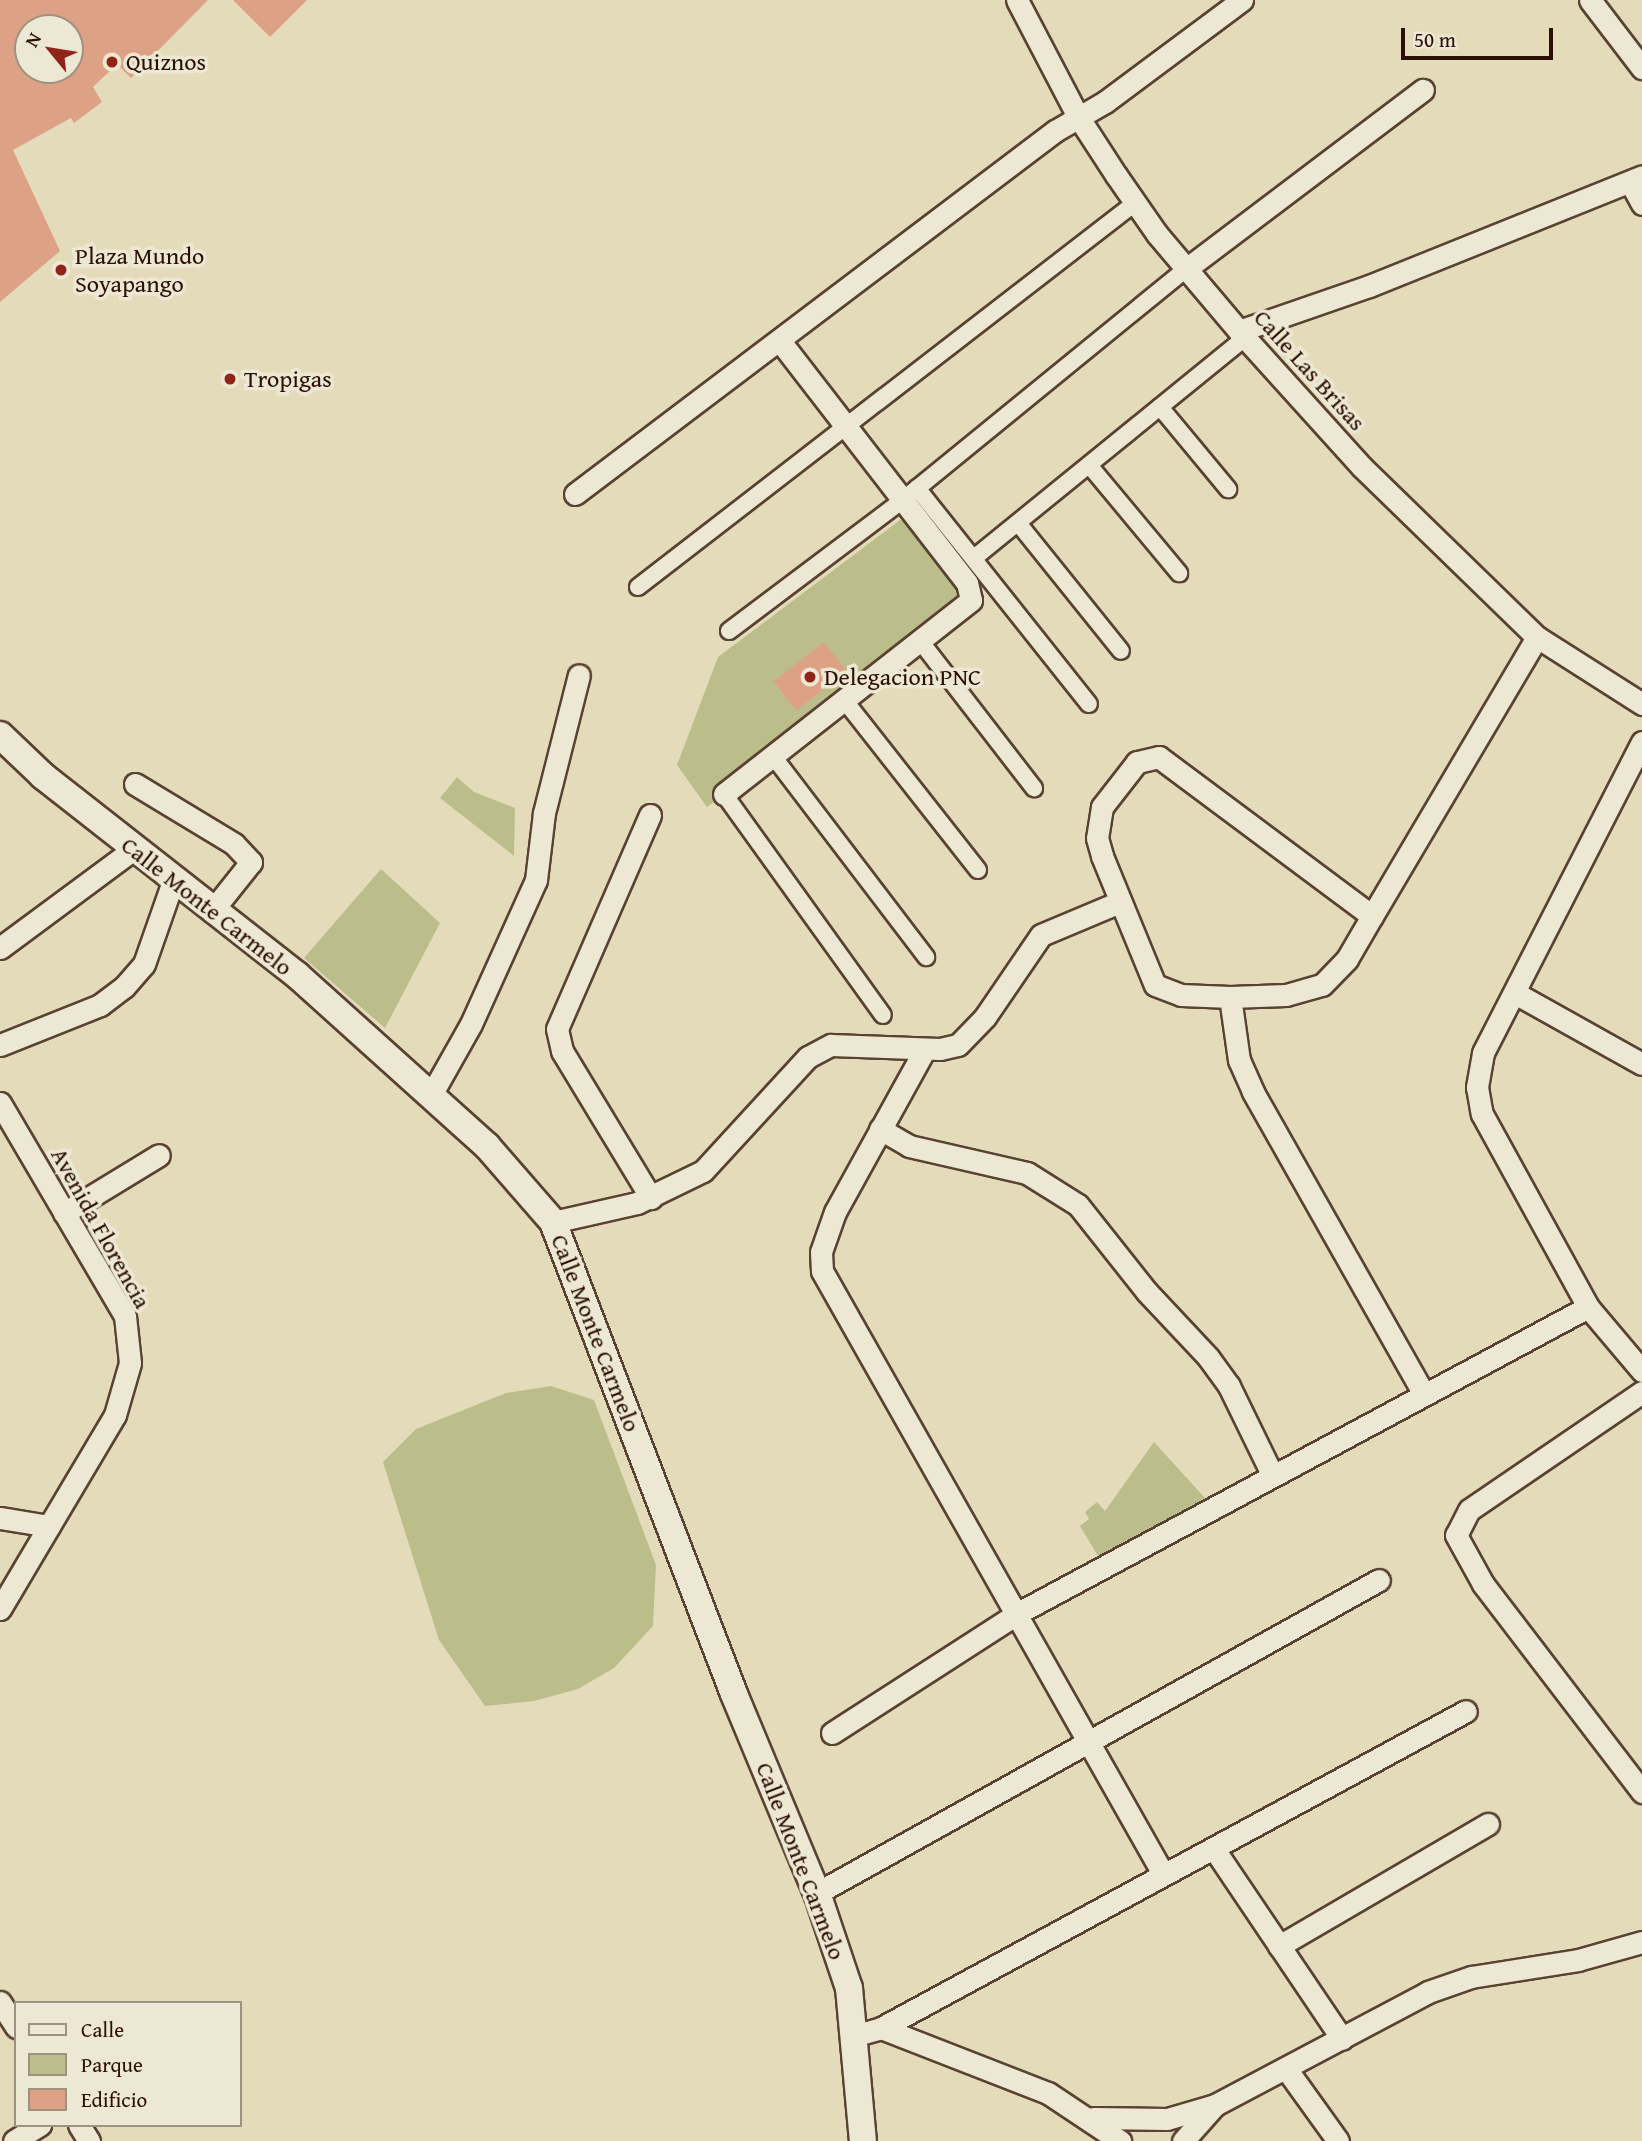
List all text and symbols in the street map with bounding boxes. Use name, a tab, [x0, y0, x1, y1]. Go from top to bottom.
north arrow	[14, 14, 84, 84]
scale bar	[1404, 14, 1556, 58]
text: 50 m	[1414, 24, 1456, 55]
text: N	[17, 27, 48, 52]
place label: Quiznos	[126, 48, 206, 76]
marker: Quiznos	[104, 54, 120, 70]
place label: Plaza Mundo Soyapango	[75, 242, 204, 298]
marker: Plaza Mundo Soyapango	[53, 262, 69, 278]
street label: Calle Las Brisas	[1248, 304, 1372, 436]
place label: Tropigas	[244, 365, 332, 393]
marker: Tropigas	[222, 371, 238, 387]
place label: Delegacion PNC	[824, 663, 981, 691]
marker: Delegacion PNC	[802, 669, 818, 685]
street label: Calle Monte Carmelo	[116, 830, 298, 982]
street label: Avenida Florencia	[45, 1143, 157, 1313]
street label: Calle Monte Carmelo	[545, 1230, 647, 1436]
street label: Calle Monte Carmelo	[750, 1758, 852, 1964]
legend	[14, 2001, 242, 2127]
text: Calle	[81, 2014, 124, 2045]
text: Parque	[81, 2049, 143, 2080]
text: Edificio	[81, 2084, 147, 2115]

